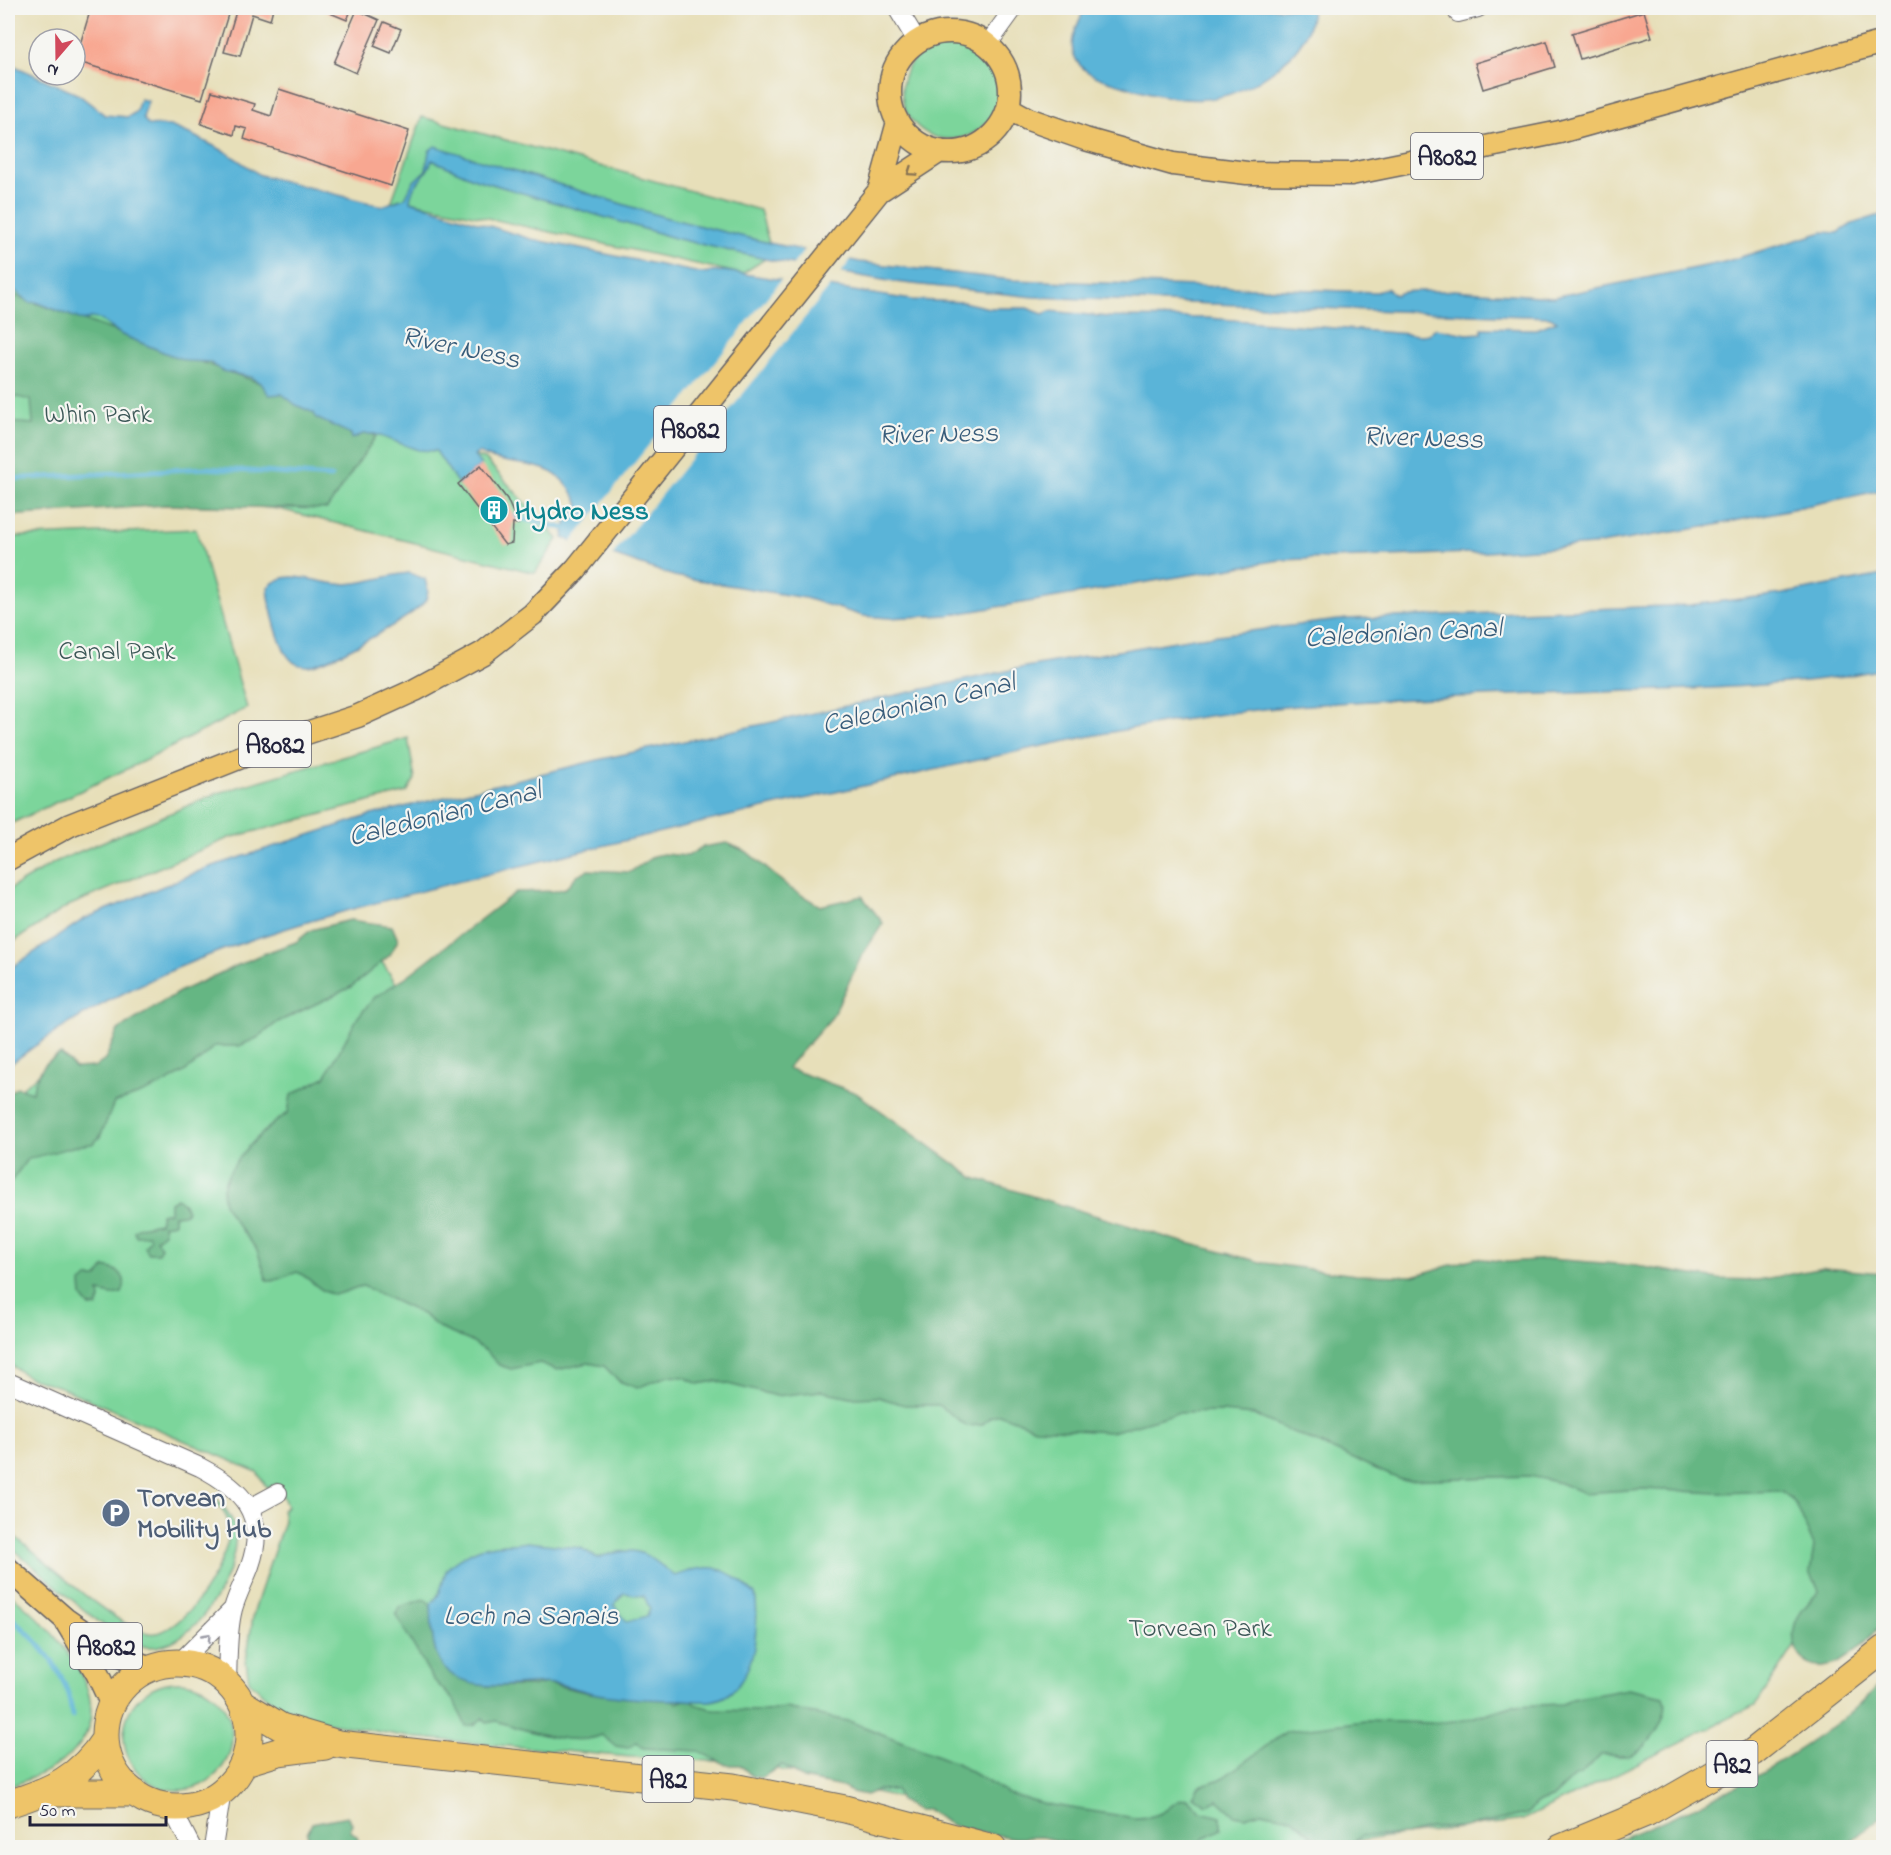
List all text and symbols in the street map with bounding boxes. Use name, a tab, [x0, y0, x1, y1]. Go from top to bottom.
north arrow	[27, 27, 87, 87]
text: N	[43, 56, 62, 82]
road number: A8082	[1411, 133, 1483, 179]
one-way arrow	[906, 165, 917, 176]
water label: River Ness	[397, 317, 524, 382]
park label: Whin Park	[44, 396, 152, 435]
road number: A8082	[654, 406, 726, 452]
water label: River Ness	[878, 414, 999, 457]
water label: River Ness	[1362, 417, 1484, 462]
place label: Hydro Ness	[515, 493, 649, 532]
building icon: Hydro Ness	[478, 494, 510, 526]
water label: Caledonian Canal	[1304, 609, 1506, 660]
park label: Canal Park	[58, 633, 176, 672]
water label: Caledonian Canal	[818, 663, 1023, 748]
road number: A8082	[239, 721, 311, 767]
water label: Caledonian Canal	[344, 771, 549, 859]
place label: Torvean Mobility Hub	[137, 1480, 272, 1550]
parking icon: Torvean Mobility Hub	[100, 1497, 132, 1529]
water label: Loch na Sanais	[444, 1597, 619, 1638]
park label: Torvean Park	[1128, 1610, 1272, 1649]
road number: A8082	[70, 1623, 142, 1669]
one-way arrow	[200, 1633, 211, 1643]
road number: A82	[1706, 1741, 1758, 1787]
road number: A82	[642, 1756, 694, 1802]
scale bar	[30, 1789, 166, 1827]
text: 50 m	[39, 1799, 76, 1825]

